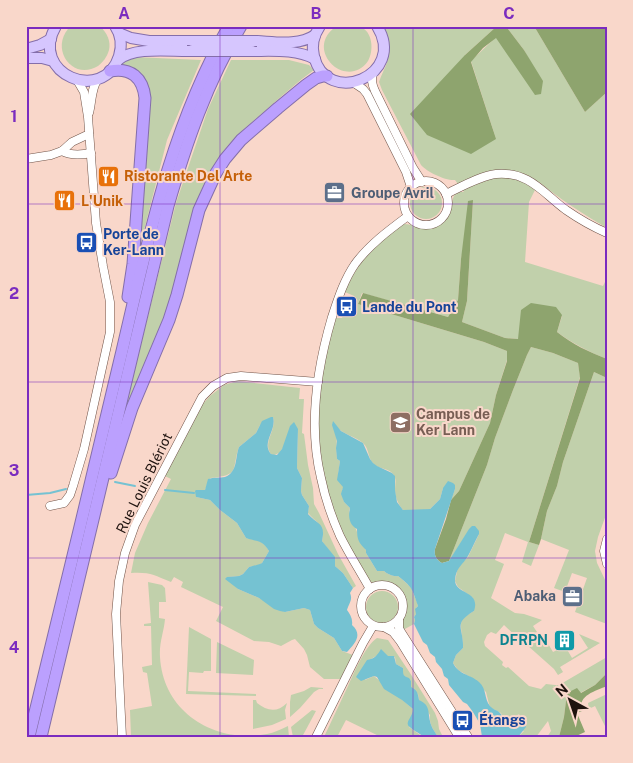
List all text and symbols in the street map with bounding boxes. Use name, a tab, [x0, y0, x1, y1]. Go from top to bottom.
text: A	[118, 4, 130, 23]
text: B	[311, 4, 322, 23]
text: C	[503, 4, 515, 23]
text: 1	[11, 107, 17, 126]
restaurant icon: Ristorante Del Arte	[96, 164, 120, 188]
place label: Ristorante Del Arte	[124, 168, 252, 184]
office icon: Groupe Avril	[323, 181, 347, 205]
place label: Groupe Avril	[351, 185, 434, 201]
restaurant icon: L'Unik	[53, 189, 77, 213]
place label: L'Unik	[81, 193, 123, 209]
place label: Porte de Ker-Lann	[103, 226, 164, 258]
bus stop icon: Porte de Ker-Lann	[75, 230, 99, 254]
text: 2	[9, 284, 19, 303]
bus stop icon: Lande du Pont	[334, 295, 358, 319]
place label: Lande du Pont	[362, 299, 457, 315]
place label: Campus de Ker Lann	[416, 406, 490, 438]
school or university icon: Campus de Ker Lann	[388, 410, 412, 434]
street label: Rue Louis Blériot	[113, 430, 175, 536]
text: 3	[9, 461, 19, 480]
office icon: Abaka	[560, 584, 584, 608]
place label: Abaka	[514, 588, 556, 604]
building icon: DFRPN	[552, 628, 576, 652]
place label: DFRPN	[500, 632, 548, 648]
text: 4	[9, 638, 20, 657]
north arrow	[546, 676, 596, 726]
text: N	[552, 680, 571, 700]
bus stop icon: Étangs	[451, 708, 475, 732]
place label: Étangs	[479, 711, 526, 728]

